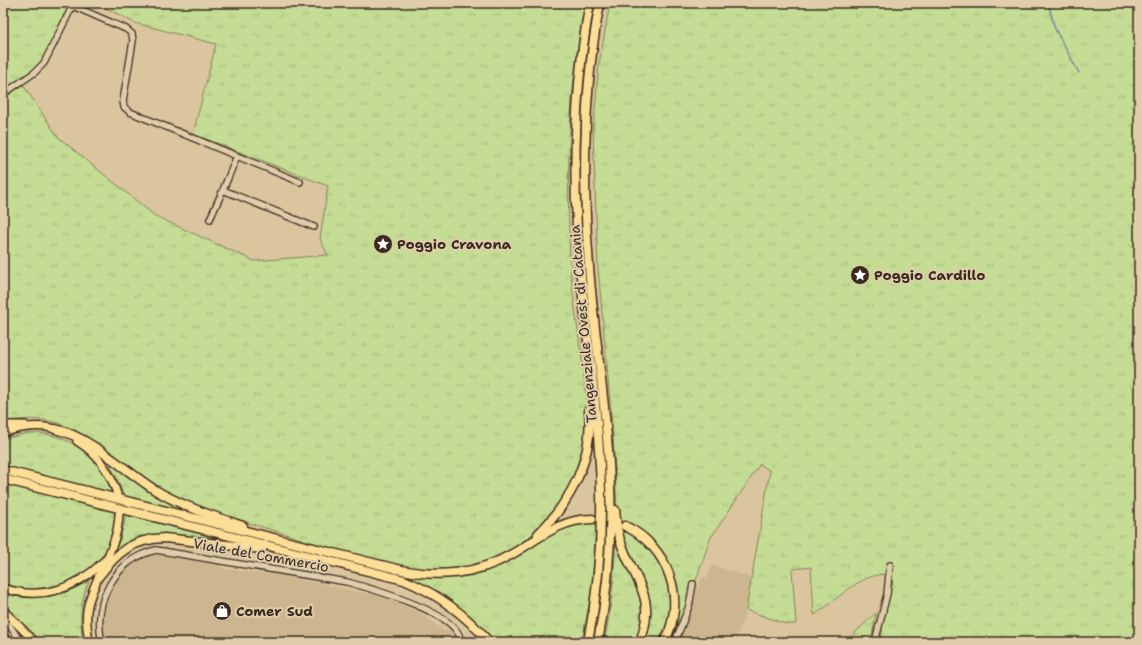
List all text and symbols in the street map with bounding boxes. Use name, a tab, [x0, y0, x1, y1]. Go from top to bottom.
street label: Tangenziale Ovest di Catania	[565, 224, 601, 424]
place icon: Poggio Cravona	[372, 233, 394, 255]
place label: Poggio Cravona	[397, 235, 512, 253]
place icon: Poggio Cardillo	[849, 264, 871, 286]
place label: Poggio Cardillo	[874, 266, 985, 284]
street label: Viale del Commercio	[192, 534, 330, 576]
shop icon: Comer Sud	[211, 600, 233, 622]
place label: Comer Sud	[236, 602, 313, 620]

